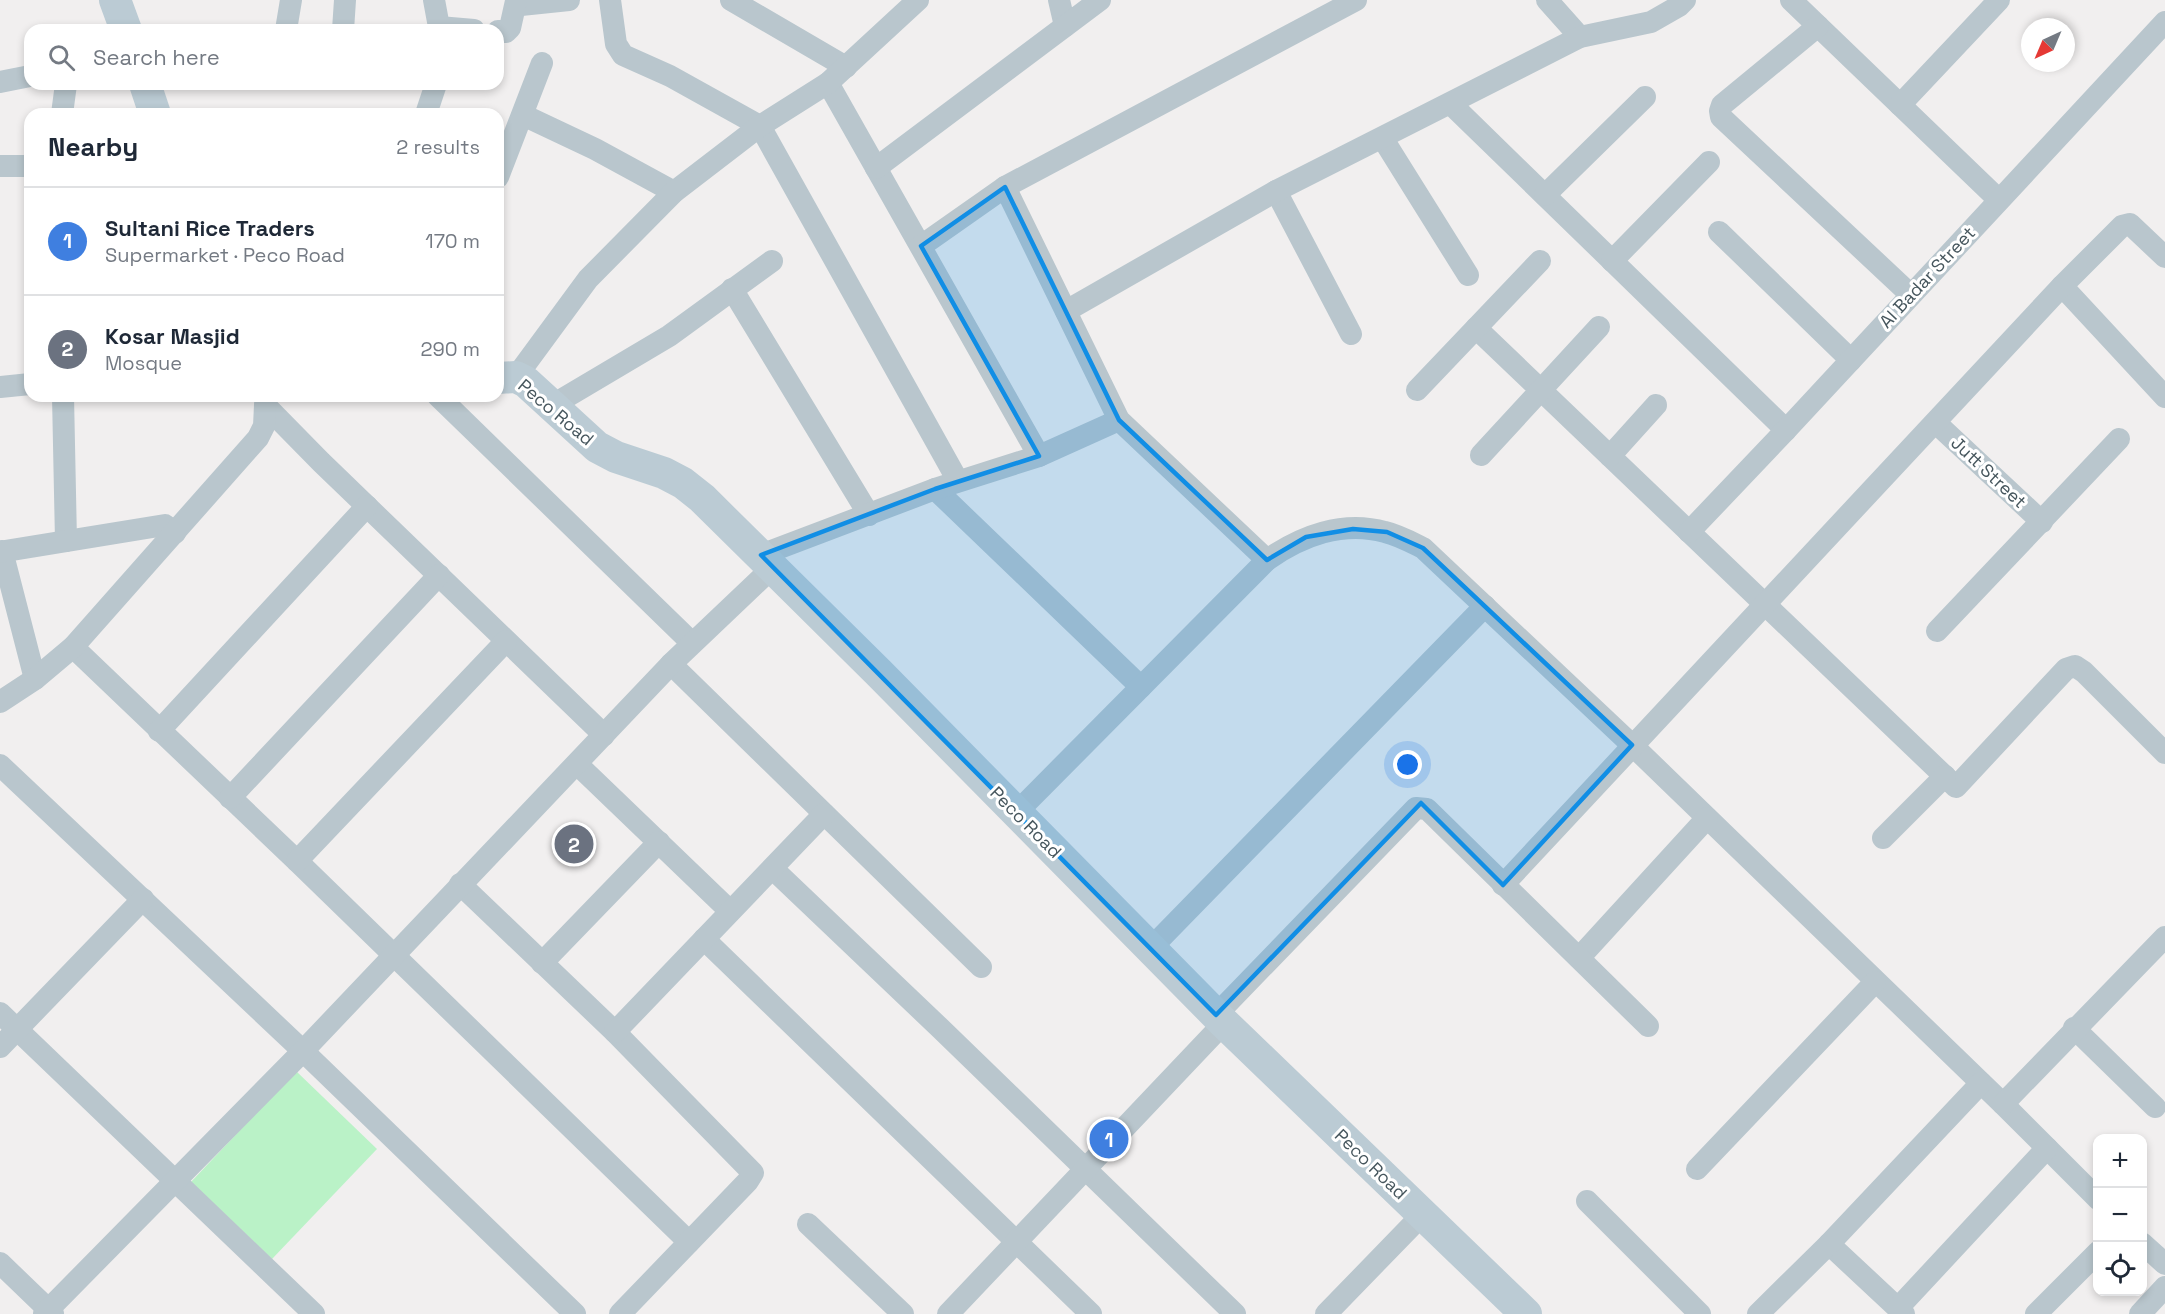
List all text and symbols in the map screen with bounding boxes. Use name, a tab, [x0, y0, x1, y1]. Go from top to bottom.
north arrow	[2021, 18, 2075, 72]
search box	[24, 24, 504, 90]
icon: search	[45, 41, 78, 74]
text: Search here	[93, 43, 220, 71]
text: Nearby	[48, 130, 138, 164]
text: 2 results	[396, 134, 480, 160]
text: Sultani Rice Traders	[105, 214, 315, 242]
street label: Al Badar Street	[1874, 221, 1980, 333]
text: 1	[63, 228, 72, 254]
text: 170 m	[425, 228, 480, 254]
text: Supermarket · Peco Road	[105, 242, 345, 268]
text: Kosar Masjid	[105, 322, 240, 350]
text: 2	[62, 336, 73, 362]
text: 290 m	[421, 336, 480, 362]
text: Mosque	[105, 350, 182, 376]
street label: Peco Road	[513, 374, 599, 450]
street label: Jutt Street	[1946, 431, 2032, 513]
your location	[1393, 750, 1422, 779]
street label: Peco Road	[985, 781, 1067, 863]
pin: 2	[554, 822, 594, 866]
pin: 1	[1090, 1116, 1128, 1162]
street label: Peco Road	[1330, 1124, 1412, 1204]
map controls	[2093, 1134, 2147, 1296]
button: +	[2093, 1134, 2147, 1188]
button: −	[2093, 1188, 2147, 1242]
button: locate	[2093, 1242, 2147, 1296]

